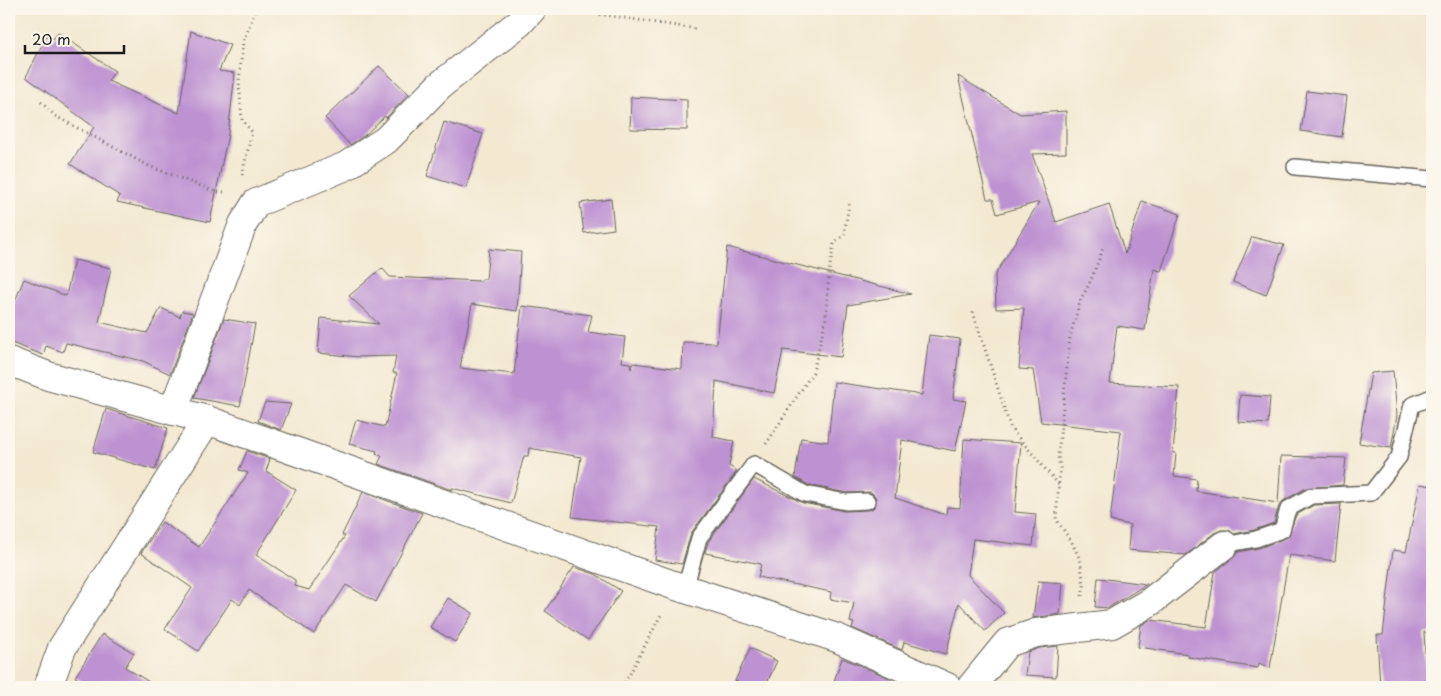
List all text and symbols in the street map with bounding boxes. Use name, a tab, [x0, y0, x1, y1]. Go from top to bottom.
scale bar	[25, 22, 124, 54]
text: 20 m	[32, 27, 71, 50]

